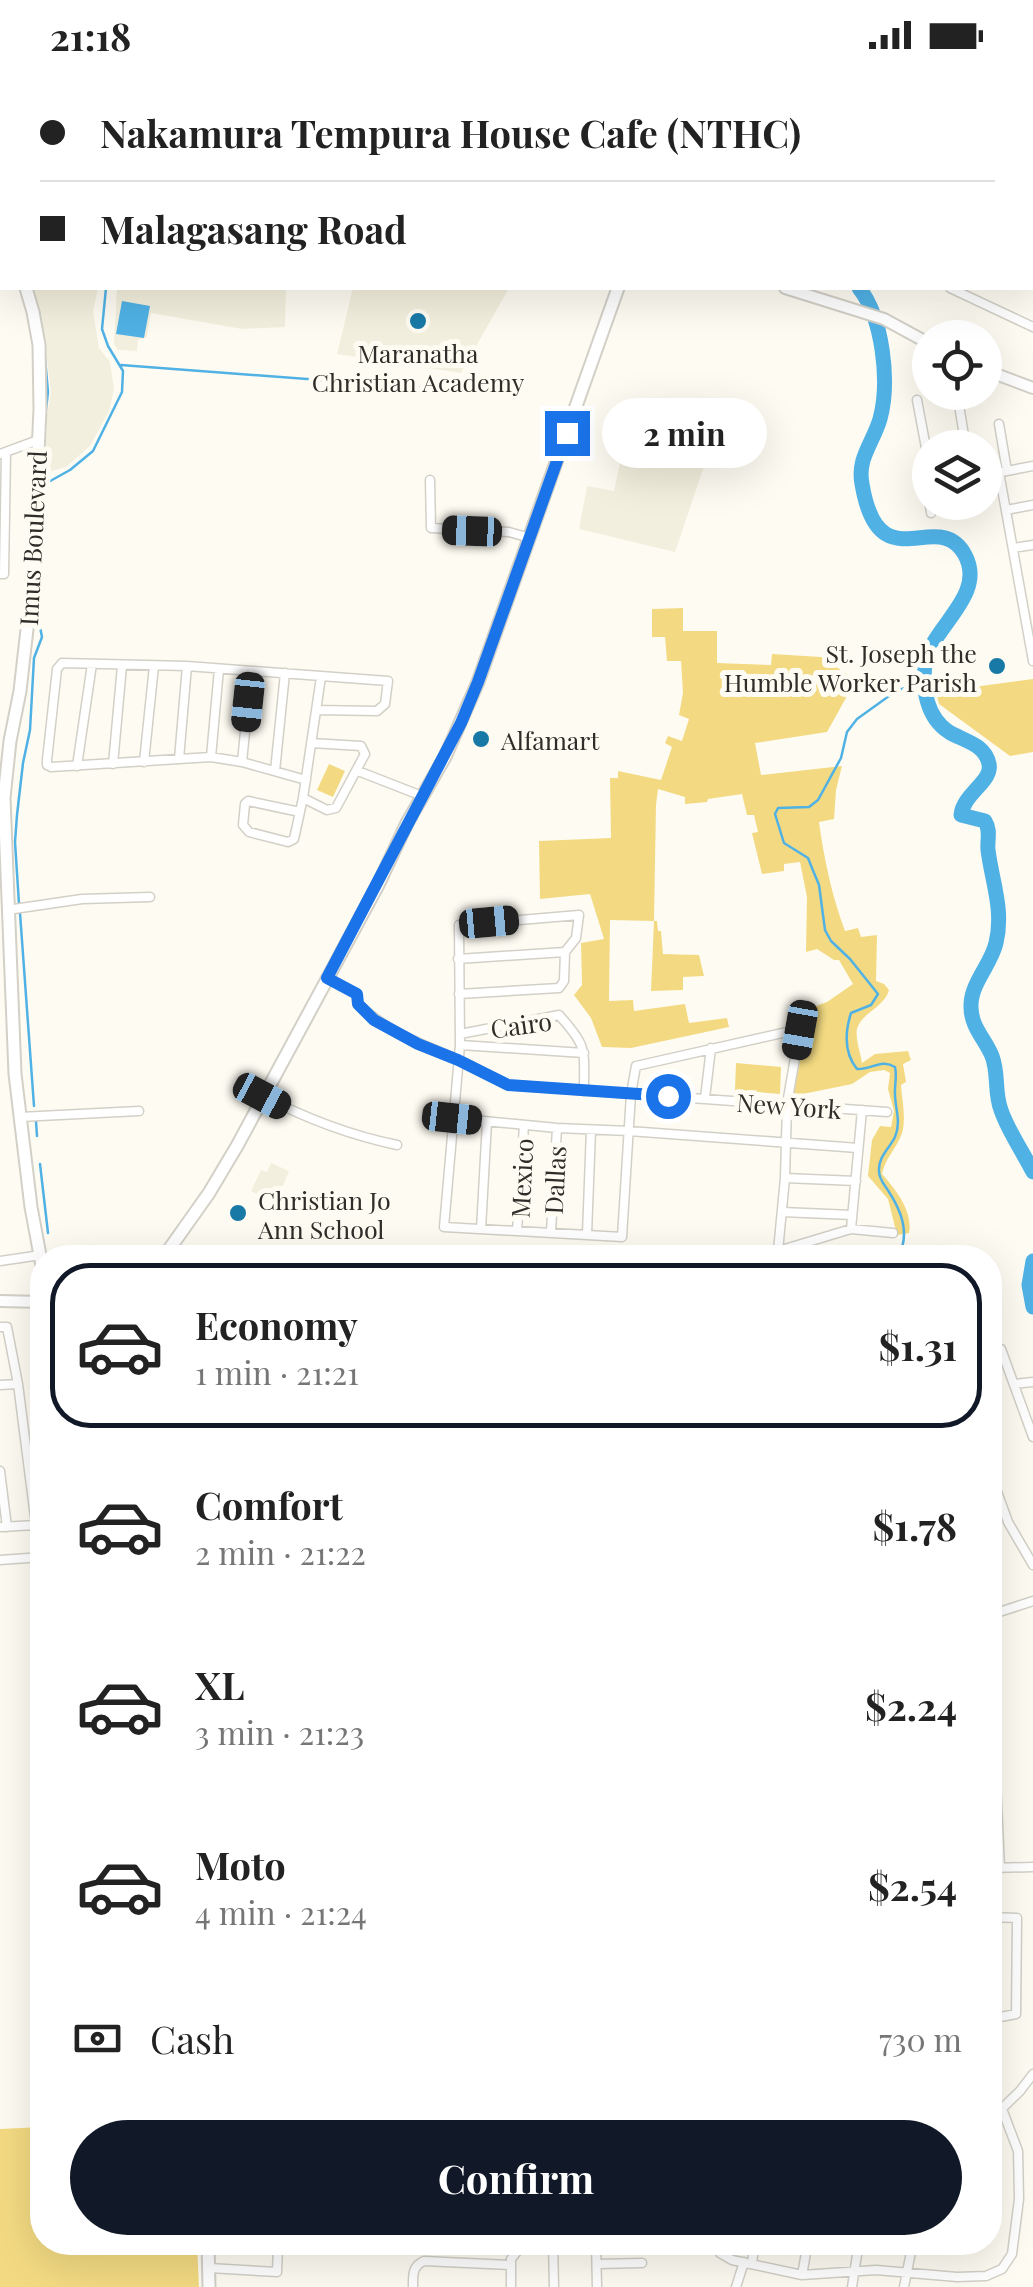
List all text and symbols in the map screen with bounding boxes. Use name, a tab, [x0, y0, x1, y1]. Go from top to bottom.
text: 21:18	[50, 10, 131, 61]
text: Nakamura Tempura House Cafe (NTHC)	[100, 107, 801, 158]
text: Malagasang Road	[100, 203, 407, 254]
marker: Maranatha Christian Academy	[407, 310, 429, 332]
map controls	[912, 320, 1002, 520]
button: locate	[912, 320, 1002, 410]
place label: Maranatha Christian Academy	[312, 336, 525, 398]
callout: 2 min	[602, 398, 767, 468]
route end	[545, 411, 590, 456]
text: 2 min	[643, 411, 726, 454]
button: layers	[912, 430, 1002, 520]
street label: Imus Boulevard	[11, 449, 53, 627]
car	[441, 515, 503, 547]
place label: St. Joseph the Humble Worker Parish	[724, 636, 977, 698]
marker: St. Joseph the Humble Worker Parish	[986, 655, 1008, 677]
car	[230, 671, 266, 733]
place label: Alfamart	[500, 723, 600, 756]
marker: Alfamart	[470, 728, 492, 750]
car	[458, 904, 520, 940]
car	[780, 998, 820, 1062]
street label: Cairo	[488, 1003, 554, 1045]
car	[228, 1069, 296, 1123]
route start	[646, 1074, 691, 1119]
street label: New York	[736, 1085, 843, 1125]
car	[421, 1100, 483, 1136]
street label: Mexico	[502, 1137, 540, 1219]
street label: Dallas	[536, 1145, 572, 1215]
place label: Christian Jo Ann School	[257, 1183, 391, 1245]
marker: Christian Jo Ann School	[227, 1202, 249, 1224]
text: Economy	[195, 1299, 358, 1350]
icon: car	[75, 1301, 165, 1391]
text: $1.31	[878, 1320, 957, 1371]
text: 1 min · 21:21	[195, 1350, 359, 1393]
text: Comfort	[195, 1479, 343, 1530]
icon: car	[75, 1481, 165, 1571]
text: $1.78	[873, 1500, 957, 1551]
text: 2 min · 21:22	[195, 1530, 366, 1573]
text: XL	[195, 1659, 244, 1710]
icon: car	[75, 1661, 165, 1751]
text: $2.24	[865, 1680, 957, 1731]
text: 3 min · 21:23	[195, 1710, 364, 1753]
text: Moto	[195, 1839, 286, 1890]
icon: car	[75, 1841, 165, 1931]
text: $2.54	[868, 1860, 957, 1911]
text: 4 min · 21:24	[195, 1890, 367, 1933]
icon: cash	[70, 2011, 125, 2066]
text: Cash	[150, 2013, 234, 2064]
text: 730 m	[879, 2017, 962, 2060]
button: Confirm	[70, 2120, 962, 2235]

